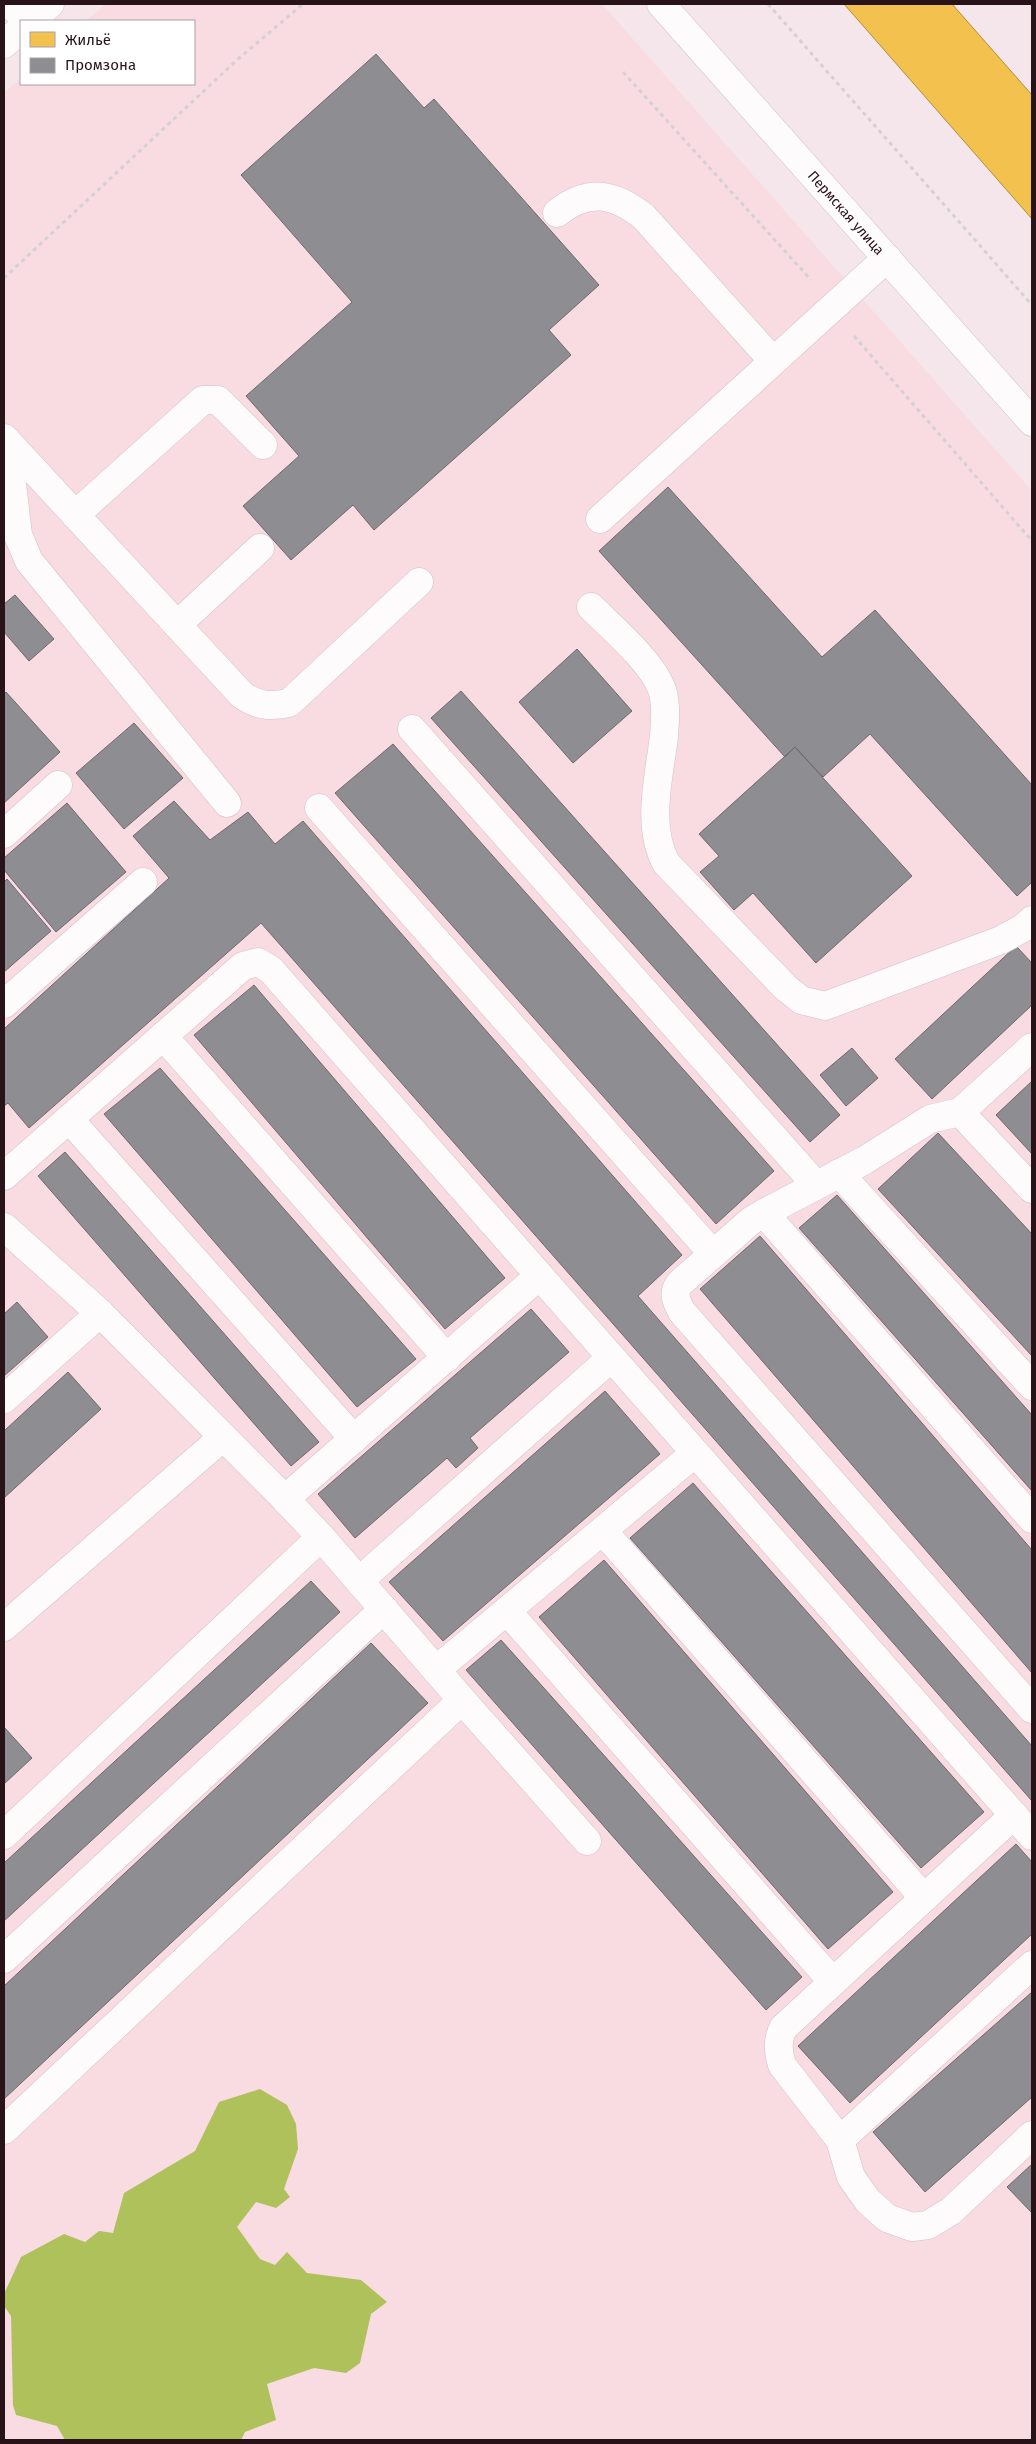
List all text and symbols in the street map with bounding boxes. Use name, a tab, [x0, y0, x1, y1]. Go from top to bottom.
legend	[20, 20, 195, 85]
text: Жильё	[65, 31, 111, 49]
text: Промзона	[65, 56, 136, 74]
street label: Пермская улица	[804, 167, 888, 259]

